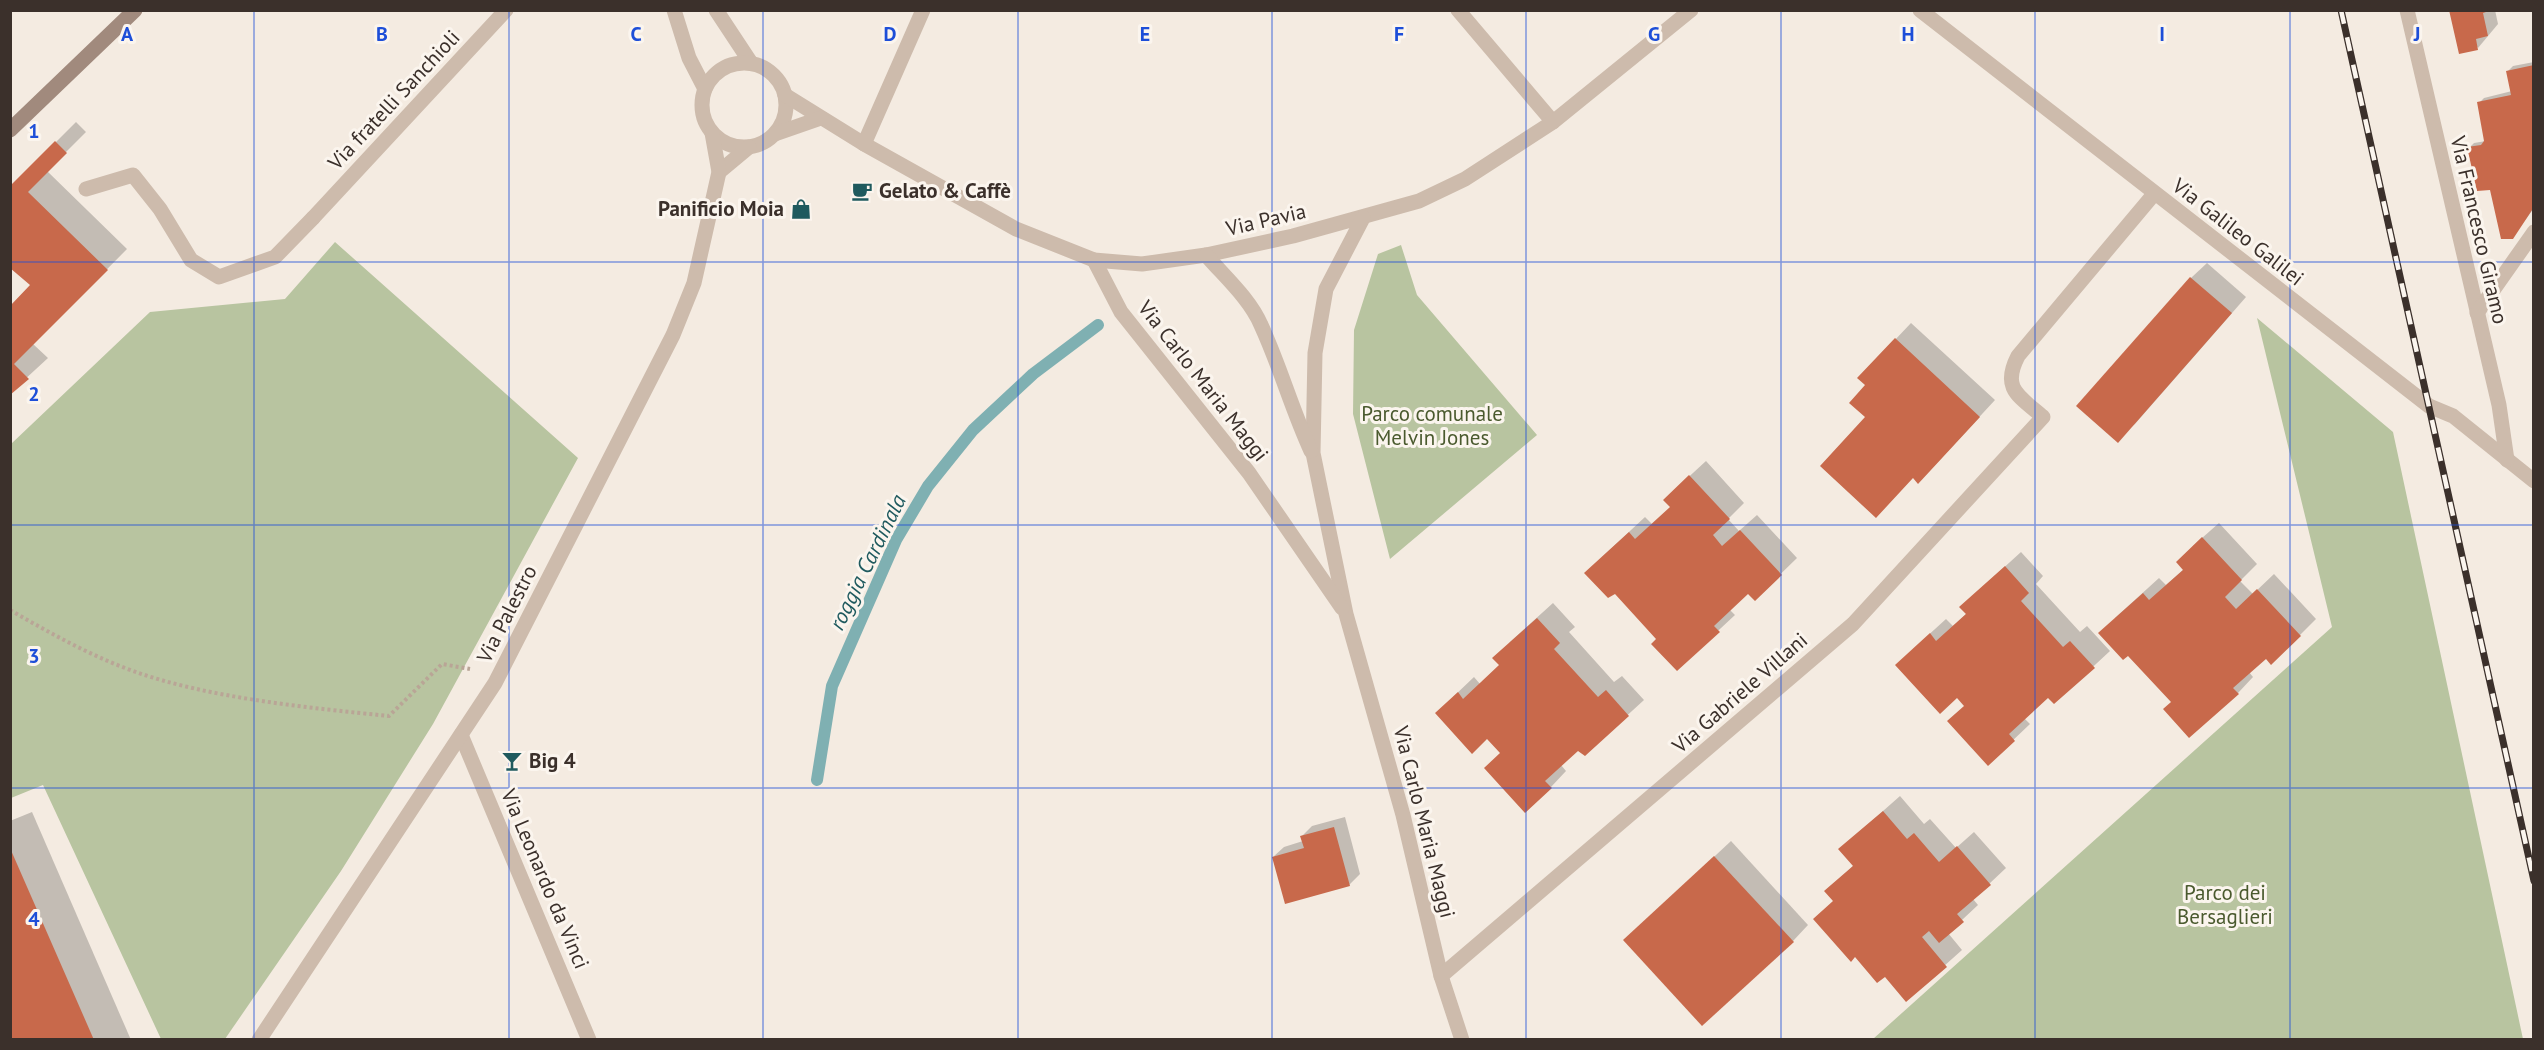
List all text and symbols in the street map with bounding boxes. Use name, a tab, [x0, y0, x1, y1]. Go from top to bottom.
text: A	[121, 21, 134, 47]
text: B	[376, 21, 388, 47]
text: C	[630, 21, 642, 47]
text: D	[884, 21, 897, 47]
text: E	[1140, 21, 1150, 47]
text: F	[1394, 21, 1404, 47]
text: G	[1648, 21, 1660, 47]
text: H	[1901, 21, 1915, 47]
text: I	[2159, 21, 2165, 47]
text: J	[2413, 21, 2420, 47]
street label: Via fratelli Sanchioli	[321, 24, 465, 176]
text: 1	[28, 118, 40, 144]
street label: Via Francesco Giramo	[2444, 132, 2514, 327]
street label: Via Galileo Galilei	[2166, 171, 2309, 291]
place label: Gelato & Caffè	[879, 177, 1011, 204]
cafe icon: Gelato & Caffè	[850, 179, 874, 203]
place label: Panificio Moia	[658, 195, 784, 222]
shop icon: Panificio Moia	[789, 197, 813, 221]
street label: Via Pavia	[1222, 197, 1308, 242]
street label: Via Carlo Maria Maggi	[1132, 294, 1275, 467]
text: 2	[28, 381, 40, 407]
park label: Parco comunale Melvin Jones	[1361, 400, 1503, 451]
water label: roggia Cardinala	[822, 489, 912, 634]
street label: Via Palestro	[470, 560, 543, 668]
street label: Via Gabriele Villani	[1666, 626, 1813, 759]
text: 3	[28, 643, 40, 669]
street label: Via Carlo Maria Maggi	[1387, 722, 1461, 921]
place label: Big 4	[529, 747, 576, 774]
bar icon: Big 4	[500, 749, 524, 773]
street label: Via Leonardo da Vinci	[495, 784, 596, 973]
park label: Parco dei Bersaglieri	[2177, 879, 2273, 930]
text: 4	[28, 906, 40, 932]

